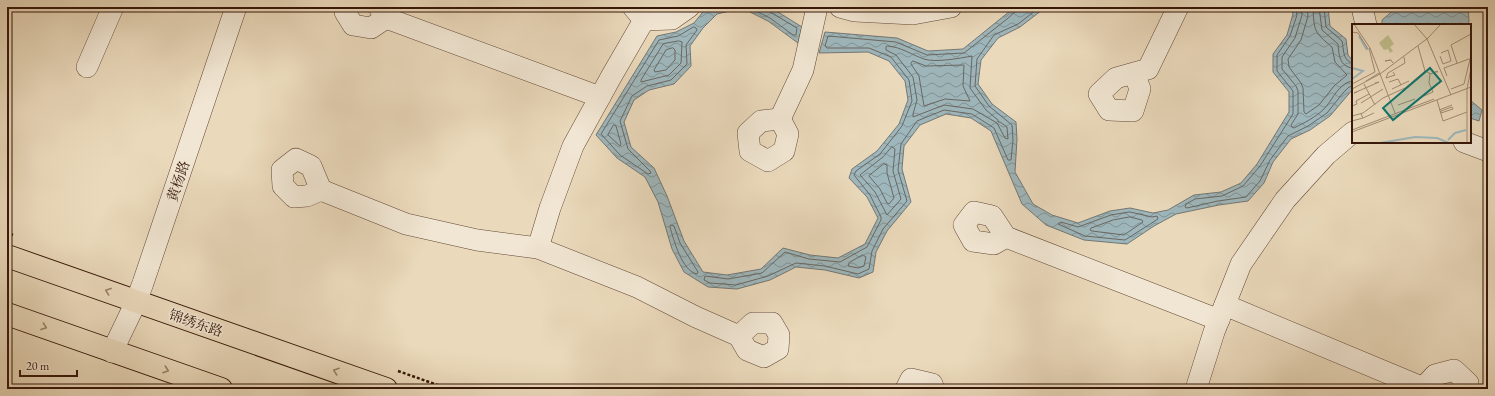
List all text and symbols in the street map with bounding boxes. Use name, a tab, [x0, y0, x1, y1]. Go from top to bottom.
inset map	[1352, 24, 1471, 143]
street label: 黄杨路	[163, 158, 193, 204]
one-way arrow	[104, 288, 111, 296]
street label: 锦绣东路	[167, 305, 225, 341]
one-way arrow	[40, 323, 47, 331]
scale bar	[20, 352, 77, 378]
text: 20 m	[26, 358, 50, 374]
one-way arrow	[163, 366, 170, 374]
one-way arrow	[332, 368, 339, 376]

